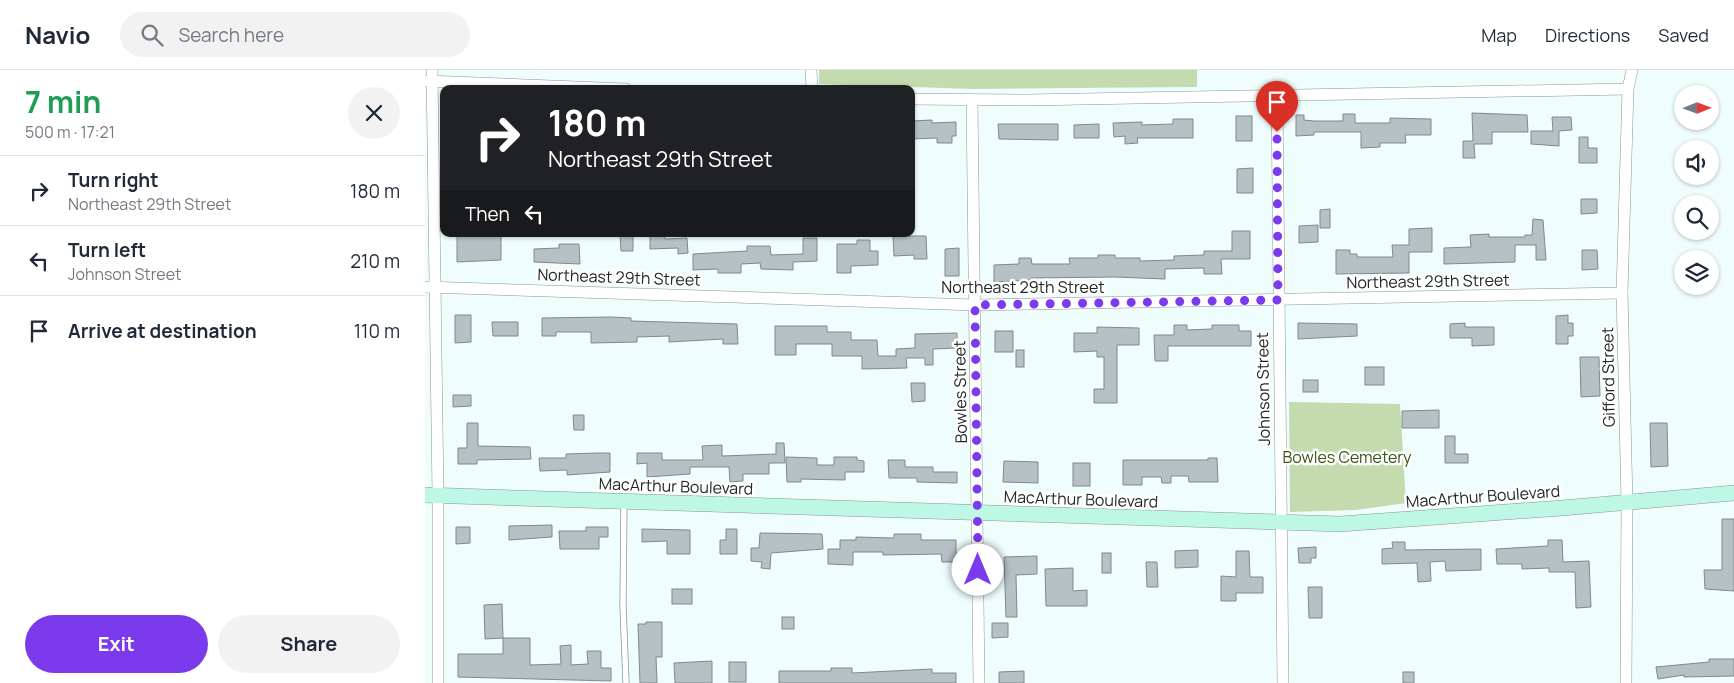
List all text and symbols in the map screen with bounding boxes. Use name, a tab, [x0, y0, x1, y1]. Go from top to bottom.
search box	[120, 12, 470, 57]
text: Navio	[25, 18, 90, 51]
icon: search	[138, 21, 166, 49]
text: Search here	[178, 22, 284, 48]
text: Map	[1481, 23, 1517, 47]
text: Directions	[1545, 23, 1630, 47]
text: Saved	[1658, 23, 1709, 47]
text: 7 min	[25, 81, 101, 122]
pin	[1256, 81, 1298, 132]
north arrow	[1674, 85, 1719, 130]
map controls	[1674, 85, 1719, 295]
button: close	[348, 87, 400, 139]
icon: arrive	[1263, 88, 1291, 116]
text: 180 m	[548, 99, 646, 147]
icon: right	[465, 105, 530, 170]
text: 500 m · 17:21	[25, 121, 115, 143]
button: sound	[1674, 140, 1719, 185]
text: Northeast 29th Street	[548, 144, 773, 174]
text: Turn right	[68, 167, 158, 193]
icon: right	[25, 177, 53, 205]
text: 180 m	[350, 178, 400, 204]
text: Northeast 29th Street	[68, 193, 231, 215]
button: search	[1674, 195, 1719, 240]
icon: left	[520, 200, 548, 228]
text: Then	[465, 201, 510, 227]
text: Turn left	[68, 237, 146, 263]
icon: left	[25, 247, 53, 275]
text: 210 m	[350, 248, 400, 274]
button: layers	[1674, 250, 1719, 295]
text: Johnson Street	[68, 263, 181, 285]
street label: Northeast 29th Street	[537, 263, 701, 291]
street label: Northeast 29th Street	[1346, 269, 1510, 293]
street label: Northeast 29th Street	[941, 276, 1105, 298]
icon: arrive	[25, 317, 53, 345]
text: Arrive at destination	[68, 318, 257, 344]
text: 110 m	[354, 318, 400, 344]
street label: Gifford Street	[1596, 327, 1620, 427]
street label: Johnson Street	[1251, 332, 1275, 446]
street label: Bowles Street	[948, 340, 972, 444]
park label: Bowles Cemetery	[1283, 446, 1412, 468]
street label: MacArthur Boulevard	[598, 472, 754, 500]
street label: MacArthur Boulevard	[1405, 480, 1561, 512]
street label: MacArthur Boulevard	[1003, 485, 1159, 513]
position arrow	[951, 543, 1003, 595]
button: Exit	[25, 615, 208, 673]
button: Share	[218, 615, 400, 673]

